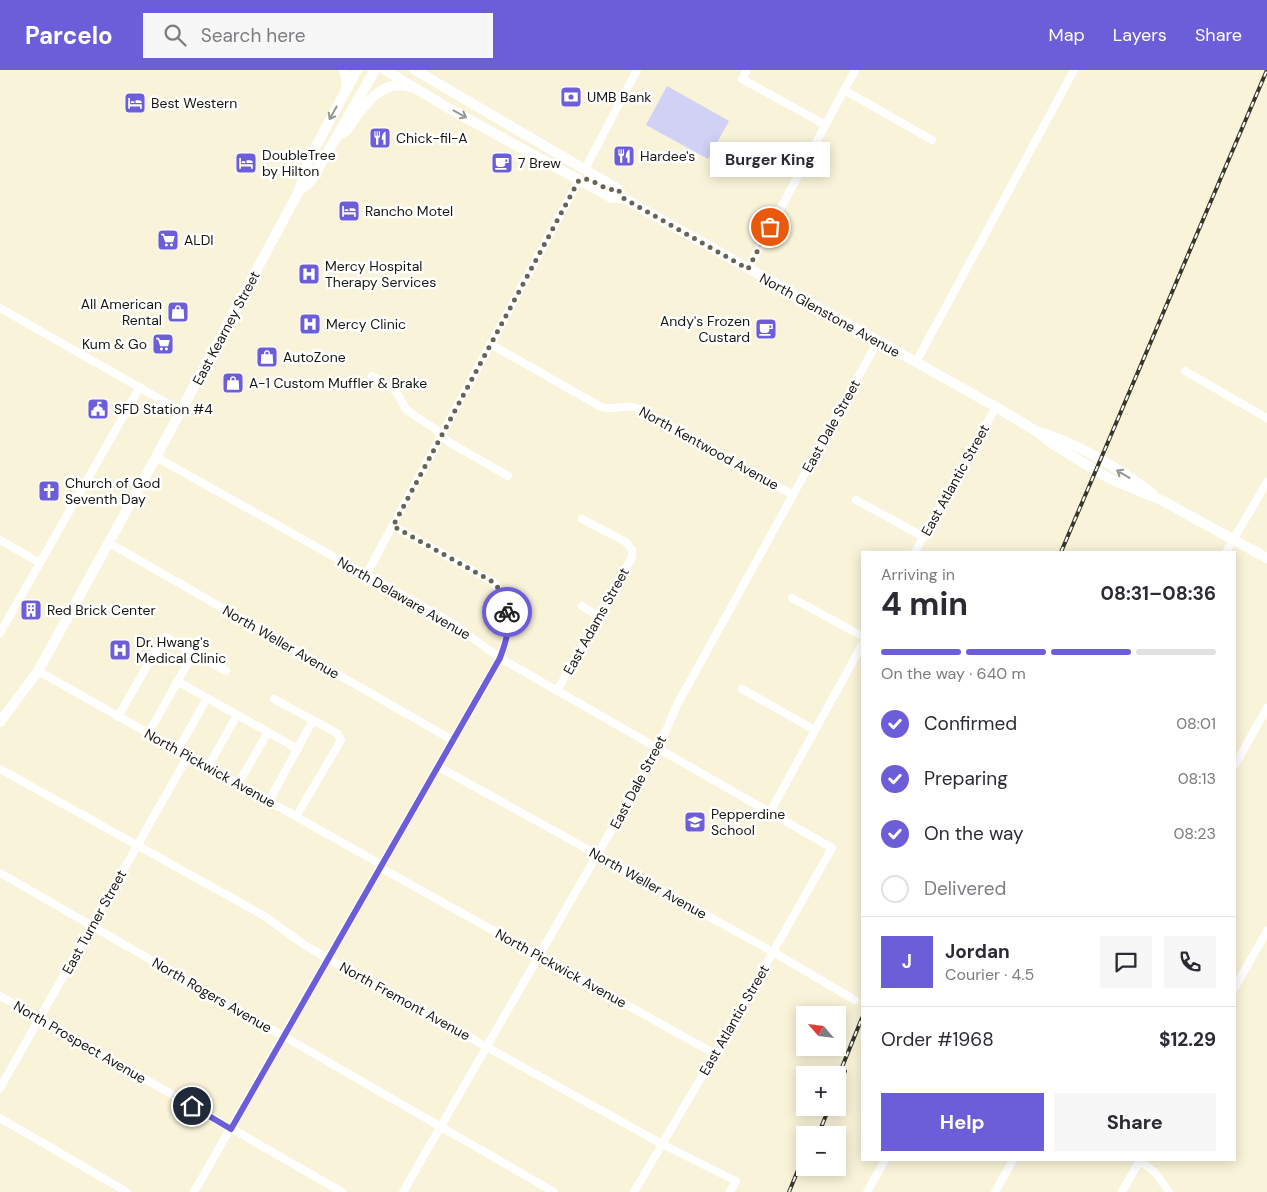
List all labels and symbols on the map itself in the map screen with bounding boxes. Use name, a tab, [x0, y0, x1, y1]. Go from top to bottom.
bank icon: UMB Bank	[559, 85, 583, 109]
place label: UMB Bank	[587, 88, 651, 106]
hotel icon: Best Western	[123, 91, 147, 115]
place label: Best Western	[151, 94, 237, 112]
one-way arrow	[328, 105, 338, 120]
one-way arrow	[452, 110, 467, 120]
restaurant icon: Chick-fil-A	[368, 126, 392, 150]
place label: Chick-fil-A	[396, 129, 468, 147]
callout: Burger King	[710, 142, 830, 177]
restaurant icon: Hardee's	[612, 144, 636, 168]
place label: DoubleTree by Hilton	[262, 146, 336, 180]
place label: Hardee's	[640, 147, 695, 165]
hotel icon: DoubleTree by Hilton	[234, 151, 258, 175]
cafe icon: 7 Brew	[490, 151, 514, 175]
place label: 7 Brew	[518, 154, 561, 172]
hotel icon: Rancho Motel	[337, 199, 361, 223]
place label: Rancho Motel	[365, 202, 453, 220]
pin	[749, 206, 791, 248]
supermarket icon: ALDI	[156, 228, 180, 252]
place label: ALDI	[184, 231, 214, 249]
place label: Mercy Hospital Therapy Services	[325, 257, 436, 291]
hospital icon: Mercy Hospital Therapy Services	[297, 262, 321, 286]
street label: East Kearney Street	[188, 268, 264, 388]
street label: North Glenstone Avenue	[757, 269, 903, 361]
place label: All American Rental	[81, 295, 162, 329]
shop icon: All American Rental	[166, 300, 190, 324]
hospital icon: Mercy Clinic	[298, 312, 322, 336]
place label: Andy's Frozen Custard	[660, 312, 750, 346]
place label: Mercy Clinic	[326, 315, 406, 333]
cafe icon: Andy's Frozen Custard	[754, 317, 778, 341]
supermarket icon: Kum & Go	[151, 332, 175, 356]
place label: Kum & Go	[82, 335, 147, 353]
shop icon: AutoZone	[255, 345, 279, 369]
place label: AutoZone	[283, 348, 346, 366]
shop icon: A-1 Custom Muffler & Brake	[221, 371, 245, 395]
place label: A-1 Custom Muffler & Brake	[249, 374, 427, 392]
street label: East Dale Street	[798, 377, 864, 475]
public building icon: SFD Station #4	[86, 397, 110, 421]
place label: SFD Station #4	[114, 400, 213, 418]
street label: North Kentwood Avenue	[636, 402, 782, 494]
street label: East Atlantic Street	[917, 421, 993, 539]
one-way arrow	[1117, 468, 1131, 478]
place label: Church of God Seventh Day	[65, 474, 160, 508]
church icon: Church of God Seventh Day	[37, 479, 61, 503]
street label: North Delaware Avenue	[334, 553, 474, 644]
street label: East Adams Street	[559, 564, 633, 678]
courier	[482, 587, 532, 637]
building icon: Red Brick Center	[19, 598, 43, 622]
place label: Red Brick Center	[47, 601, 156, 619]
street label: North Weller Avenue	[219, 601, 343, 683]
place label: Dr. Hwang's Medical Clinic	[136, 633, 226, 667]
hospital icon: Dr. Hwang's Medical Clinic	[108, 638, 132, 662]
street label: North Pickwick Avenue	[141, 724, 279, 812]
street label: East Dale Street	[606, 732, 670, 832]
place label: Pepperdine School	[711, 805, 785, 839]
school or university icon: Pepperdine School	[683, 810, 707, 834]
street label: North Weller Avenue	[586, 843, 710, 923]
street label: East Turner Street	[58, 867, 130, 977]
street label: North Pickwick Avenue	[492, 924, 630, 1012]
street label: North Rogers Avenue	[149, 953, 275, 1037]
street label: North Fremont Avenue	[337, 958, 473, 1044]
street label: East Atlantic Street	[695, 962, 773, 1078]
street label: North Prospect Avenue	[11, 997, 150, 1087]
north arrow	[796, 1006, 846, 1056]
pin	[171, 1085, 213, 1127]

